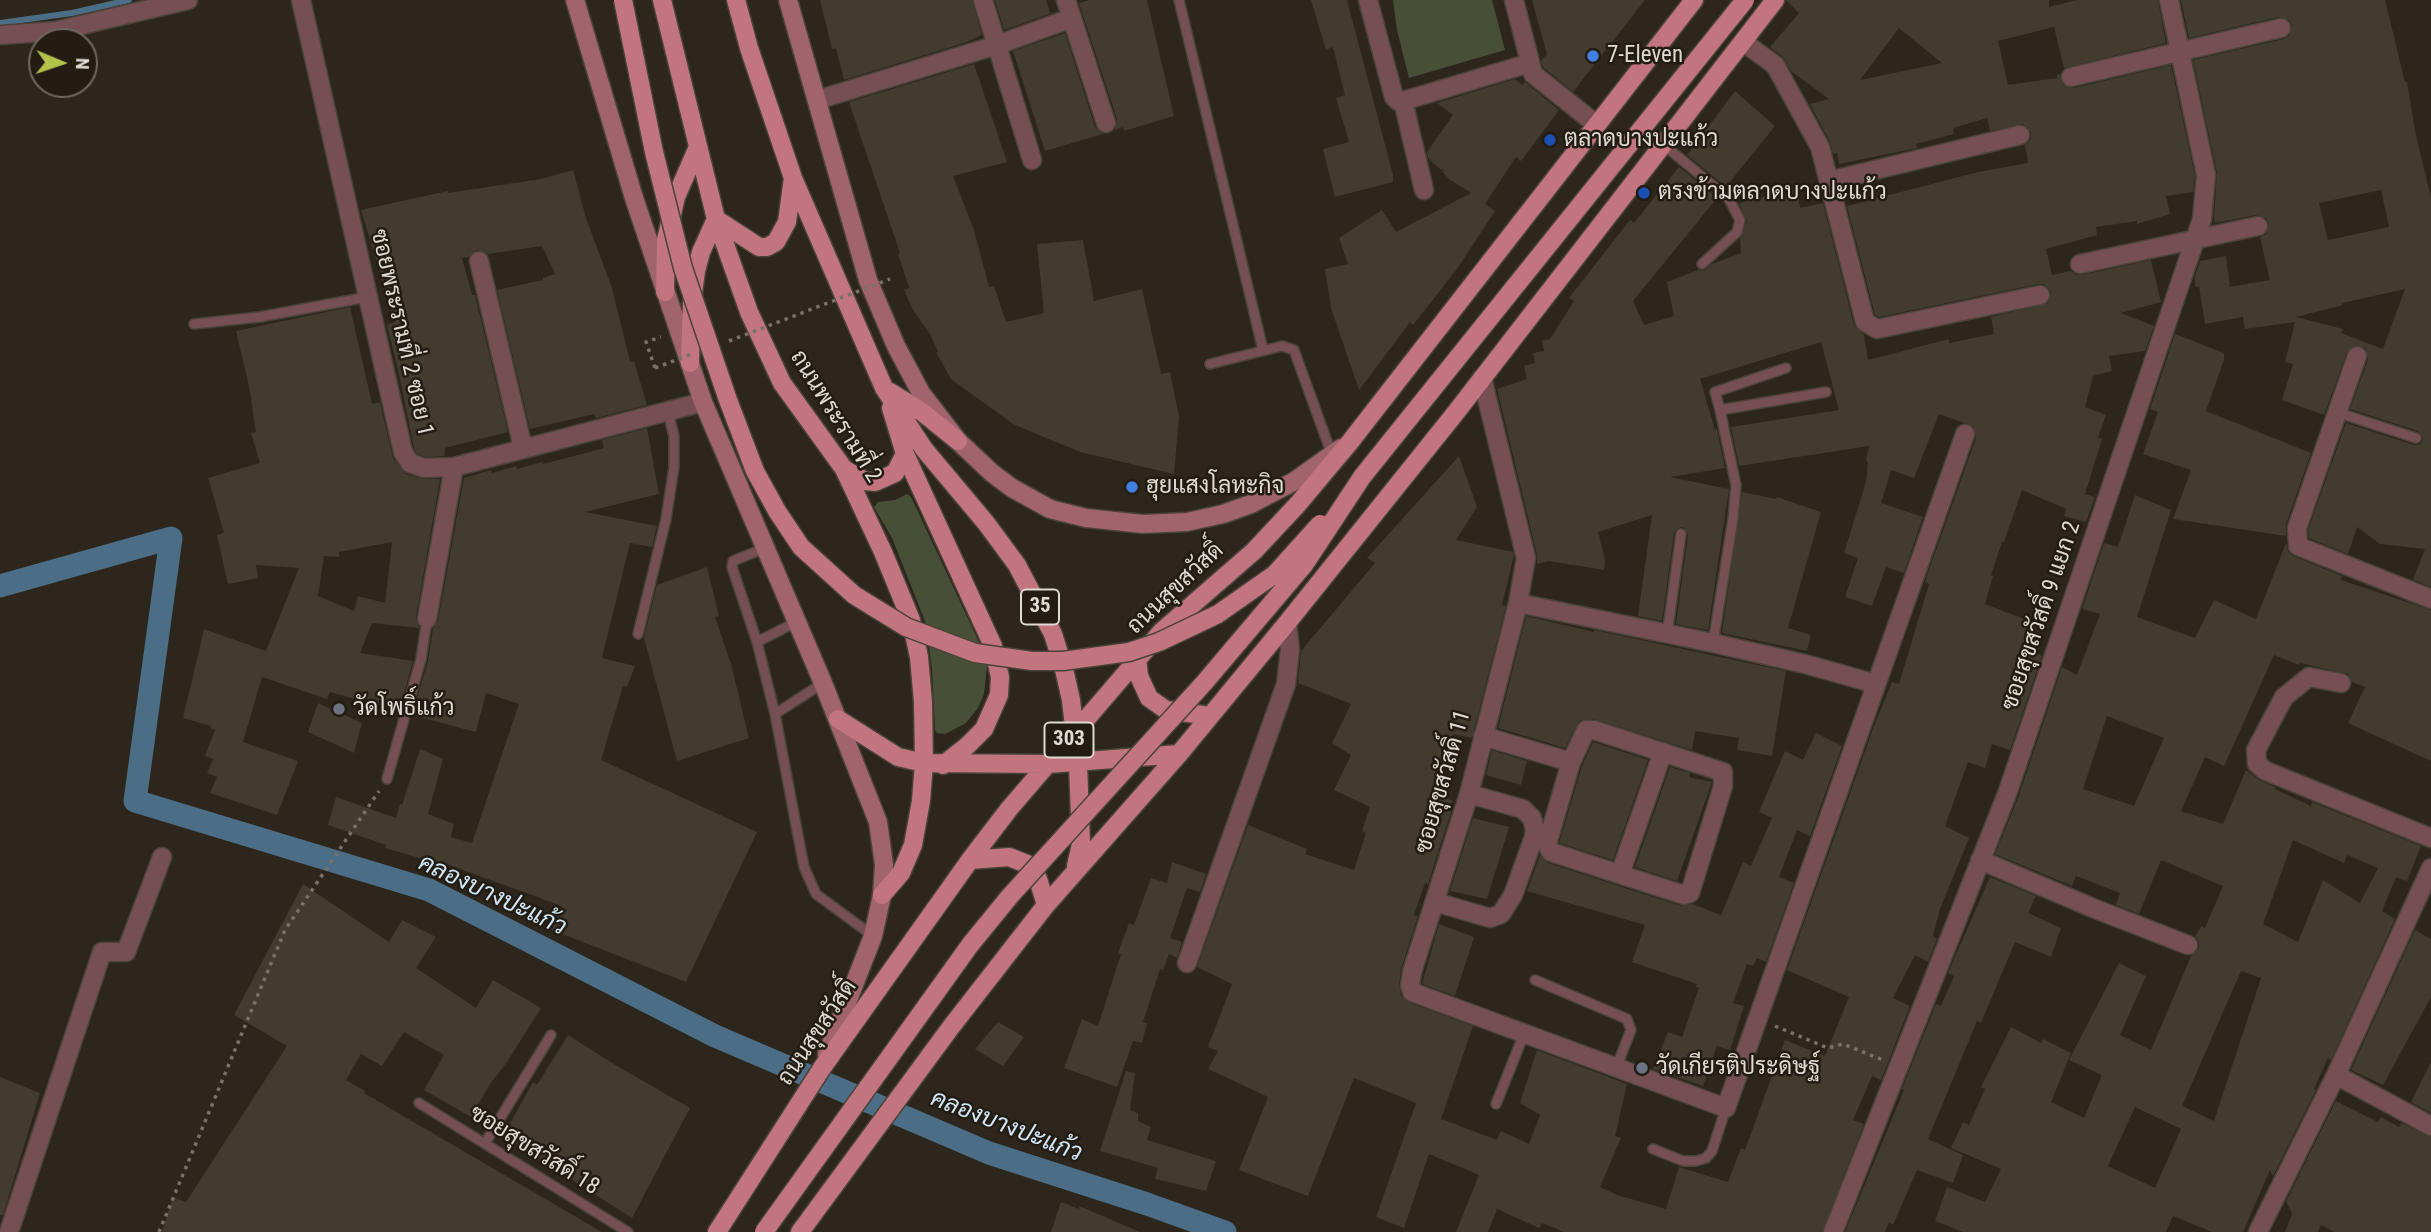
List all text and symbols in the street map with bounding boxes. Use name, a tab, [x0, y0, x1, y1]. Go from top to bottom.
north arrow	[28, 28, 98, 98]
place label: 7-Eleven	[1607, 42, 1683, 70]
marker: 7-Eleven	[1585, 48, 1601, 64]
text: N	[71, 57, 94, 70]
place label: ตลาดบางปะแก้ว	[1564, 126, 1718, 154]
marker: ตลาดบางปะแก้ว	[1542, 132, 1558, 148]
place label: ตรงข้ามตลาดบางปะแก้ว	[1658, 179, 1887, 207]
marker: ตรงข้ามตลาดบางปะแก้ว	[1636, 185, 1652, 201]
street label: ซอยพระรามที่ 2 ซอย 1	[364, 227, 438, 439]
street label: ถนนพระรามที่ 2	[783, 346, 887, 488]
place label: ฮุยแสงโลหะกิจ	[1146, 473, 1284, 501]
marker: ฮุยแสงโลหะกิจ	[1124, 479, 1140, 495]
street label: ซอยสุขสวัสดิ์ 9 แยก 2	[1997, 518, 2087, 714]
street label: ถนนสุขสวัสดิ์	[1122, 537, 1230, 641]
road number: 35	[1021, 590, 1059, 624]
place label: วัดโพธิ์แก้ว	[353, 695, 454, 723]
marker: วัดโพธิ์แก้ว	[331, 701, 347, 717]
street label: ซอยสุขสวัสดิ์ 11	[1410, 707, 1478, 857]
road number: 303	[1044, 722, 1094, 758]
water label: คลองบางปะแก้ว	[413, 849, 571, 943]
street label: ถนนสุขสวัสดิ์	[773, 975, 863, 1091]
place label: วัดเกียรติประดิษฐ์	[1656, 1054, 1820, 1082]
marker: วัดเกียรติประดิษฐ์	[1634, 1060, 1650, 1076]
water label: คลองบางปะแก้ว	[926, 1085, 1086, 1169]
street label: ซอยสุขสวัสดิ์ 18	[464, 1100, 604, 1202]

